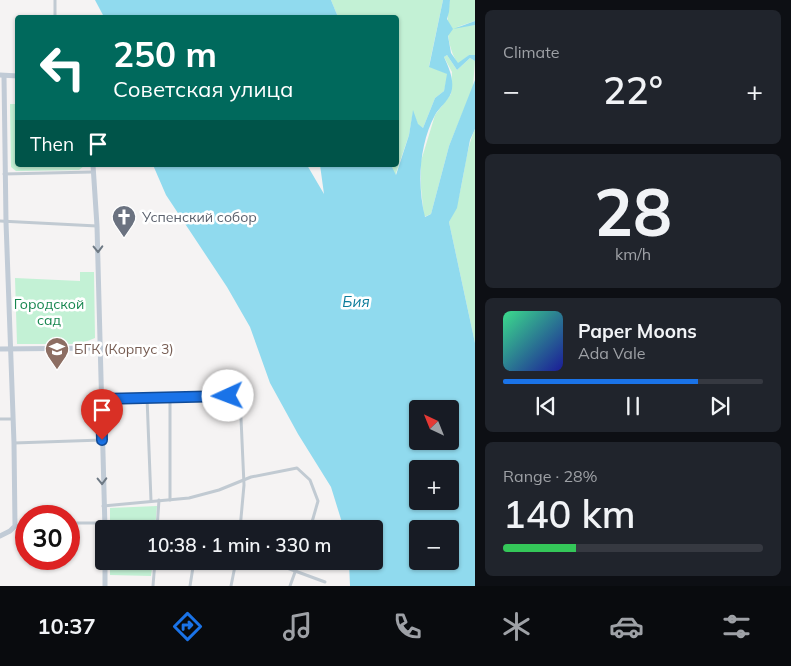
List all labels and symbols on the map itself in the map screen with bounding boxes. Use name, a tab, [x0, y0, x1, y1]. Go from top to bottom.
church icon: Успенский собор	[111, 204, 137, 238]
place label: Успенский собор	[141, 208, 257, 226]
one-way arrow	[92, 245, 103, 253]
water label: Бия	[342, 292, 370, 311]
park label: Городской сад	[14, 295, 84, 329]
school or university icon: БГК (Корпус 3)	[44, 336, 70, 370]
place label: БГК (Корпус 3)	[74, 340, 174, 358]
position arrow	[201, 369, 253, 421]
pin	[81, 389, 123, 440]
north arrow	[409, 400, 459, 450]
one-way arrow	[97, 477, 108, 485]
speed limit sign: 30	[15, 505, 80, 570]

